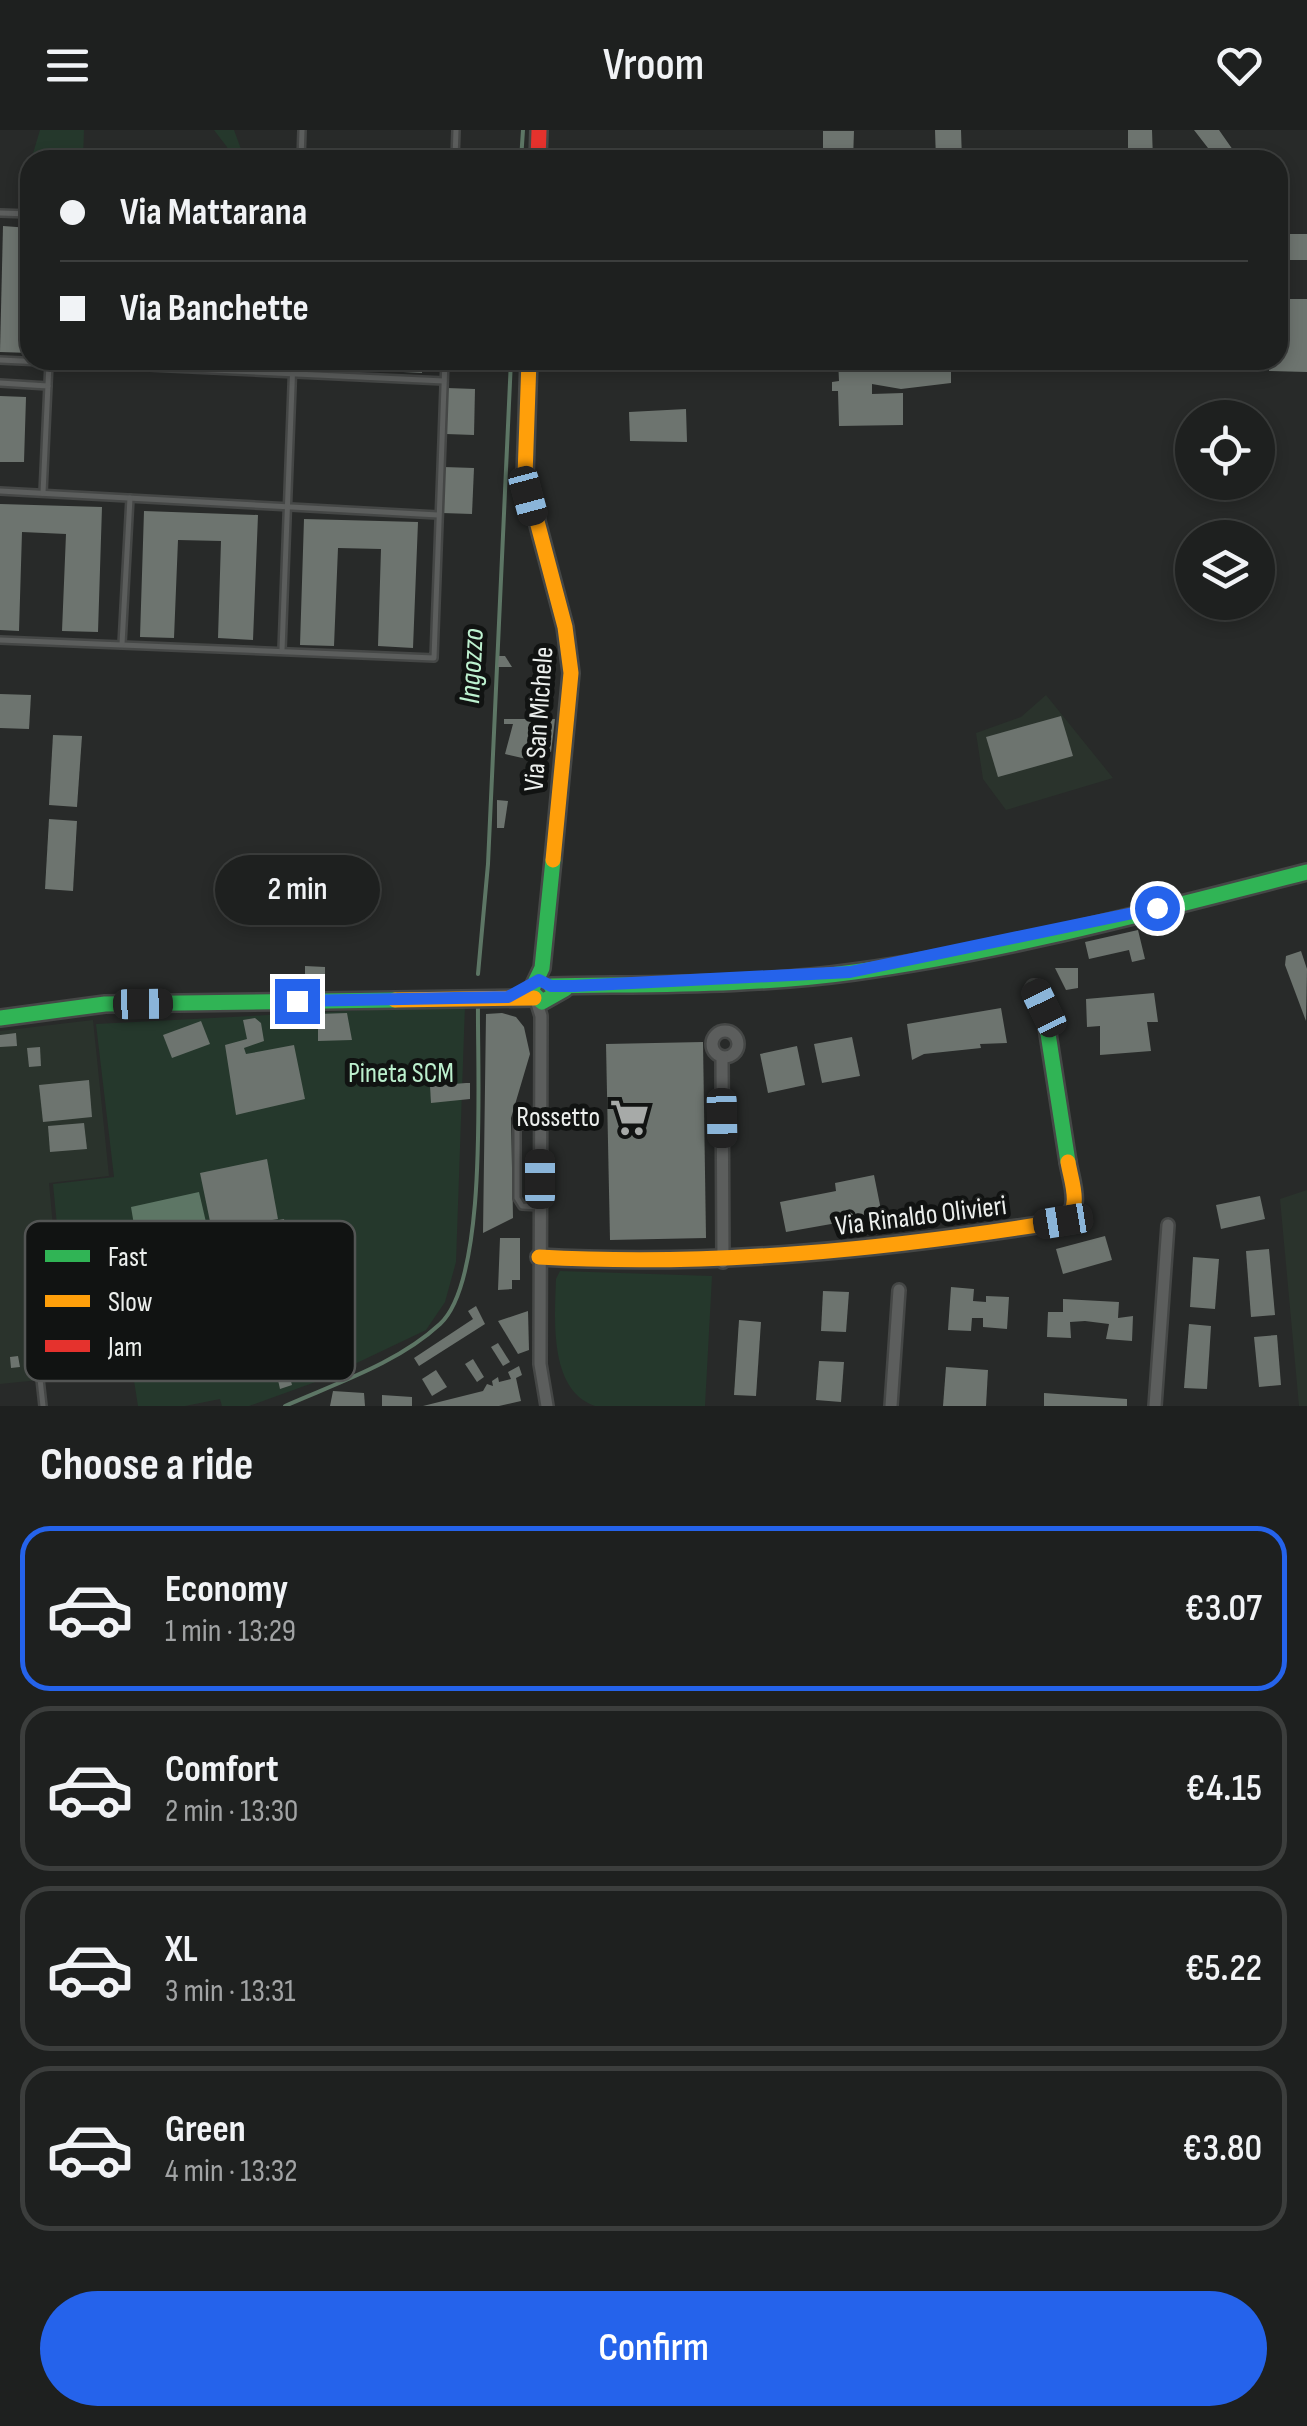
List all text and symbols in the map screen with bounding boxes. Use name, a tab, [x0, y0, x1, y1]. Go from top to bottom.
icon: menu	[40, 38, 95, 93]
text: Vroom	[603, 38, 704, 93]
icon: heart	[1212, 38, 1267, 93]
text: Via Mattarana	[120, 190, 307, 235]
text: Via Banchette	[120, 286, 309, 331]
map controls	[1175, 400, 1275, 620]
button: locate	[1175, 400, 1275, 500]
car	[506, 463, 550, 529]
button: layers	[1175, 520, 1275, 620]
water label: Ingozzo	[452, 627, 492, 705]
street label: Via San Michele	[517, 646, 561, 792]
callout: 2 min	[214, 856, 380, 926]
text: 2 min	[268, 870, 327, 909]
route start	[1135, 886, 1180, 931]
car	[1017, 974, 1071, 1042]
route end	[275, 979, 320, 1024]
car	[113, 988, 173, 1020]
park label: Pineta SCM	[348, 1057, 454, 1090]
car	[706, 1088, 738, 1148]
supermarket icon: Rossetto	[609, 1096, 651, 1138]
place label: Rossetto	[516, 1101, 600, 1134]
car	[525, 1149, 555, 1209]
street label: Via Rinaldo Olivieri	[833, 1189, 1009, 1243]
car	[1031, 1201, 1095, 1241]
legend	[25, 1221, 355, 1381]
text: Fast	[108, 1241, 147, 1274]
text: Slow	[108, 1286, 153, 1319]
text: Jam	[107, 1331, 143, 1364]
text: Choose a ride	[40, 1438, 253, 1493]
icon: car	[45, 1564, 135, 1654]
text: Economy	[165, 1567, 288, 1612]
text: €3.07	[1185, 1586, 1262, 1631]
text: 1 min · 13:29	[165, 1612, 296, 1651]
icon: car	[45, 1744, 135, 1834]
text: Comfort	[165, 1747, 279, 1792]
text: €4.15	[1186, 1766, 1262, 1811]
text: 2 min · 13:30	[165, 1792, 298, 1831]
icon: car	[45, 1924, 135, 2014]
text: XL	[165, 1927, 198, 1972]
text: €5.22	[1185, 1946, 1262, 1991]
text: 3 min · 13:31	[165, 1972, 296, 2011]
icon: car	[45, 2104, 135, 2194]
text: Green	[165, 2107, 246, 2152]
text: €3.80	[1183, 2126, 1262, 2171]
text: 4 min · 13:32	[165, 2152, 297, 2191]
button: Confirm	[40, 2291, 1267, 2406]

